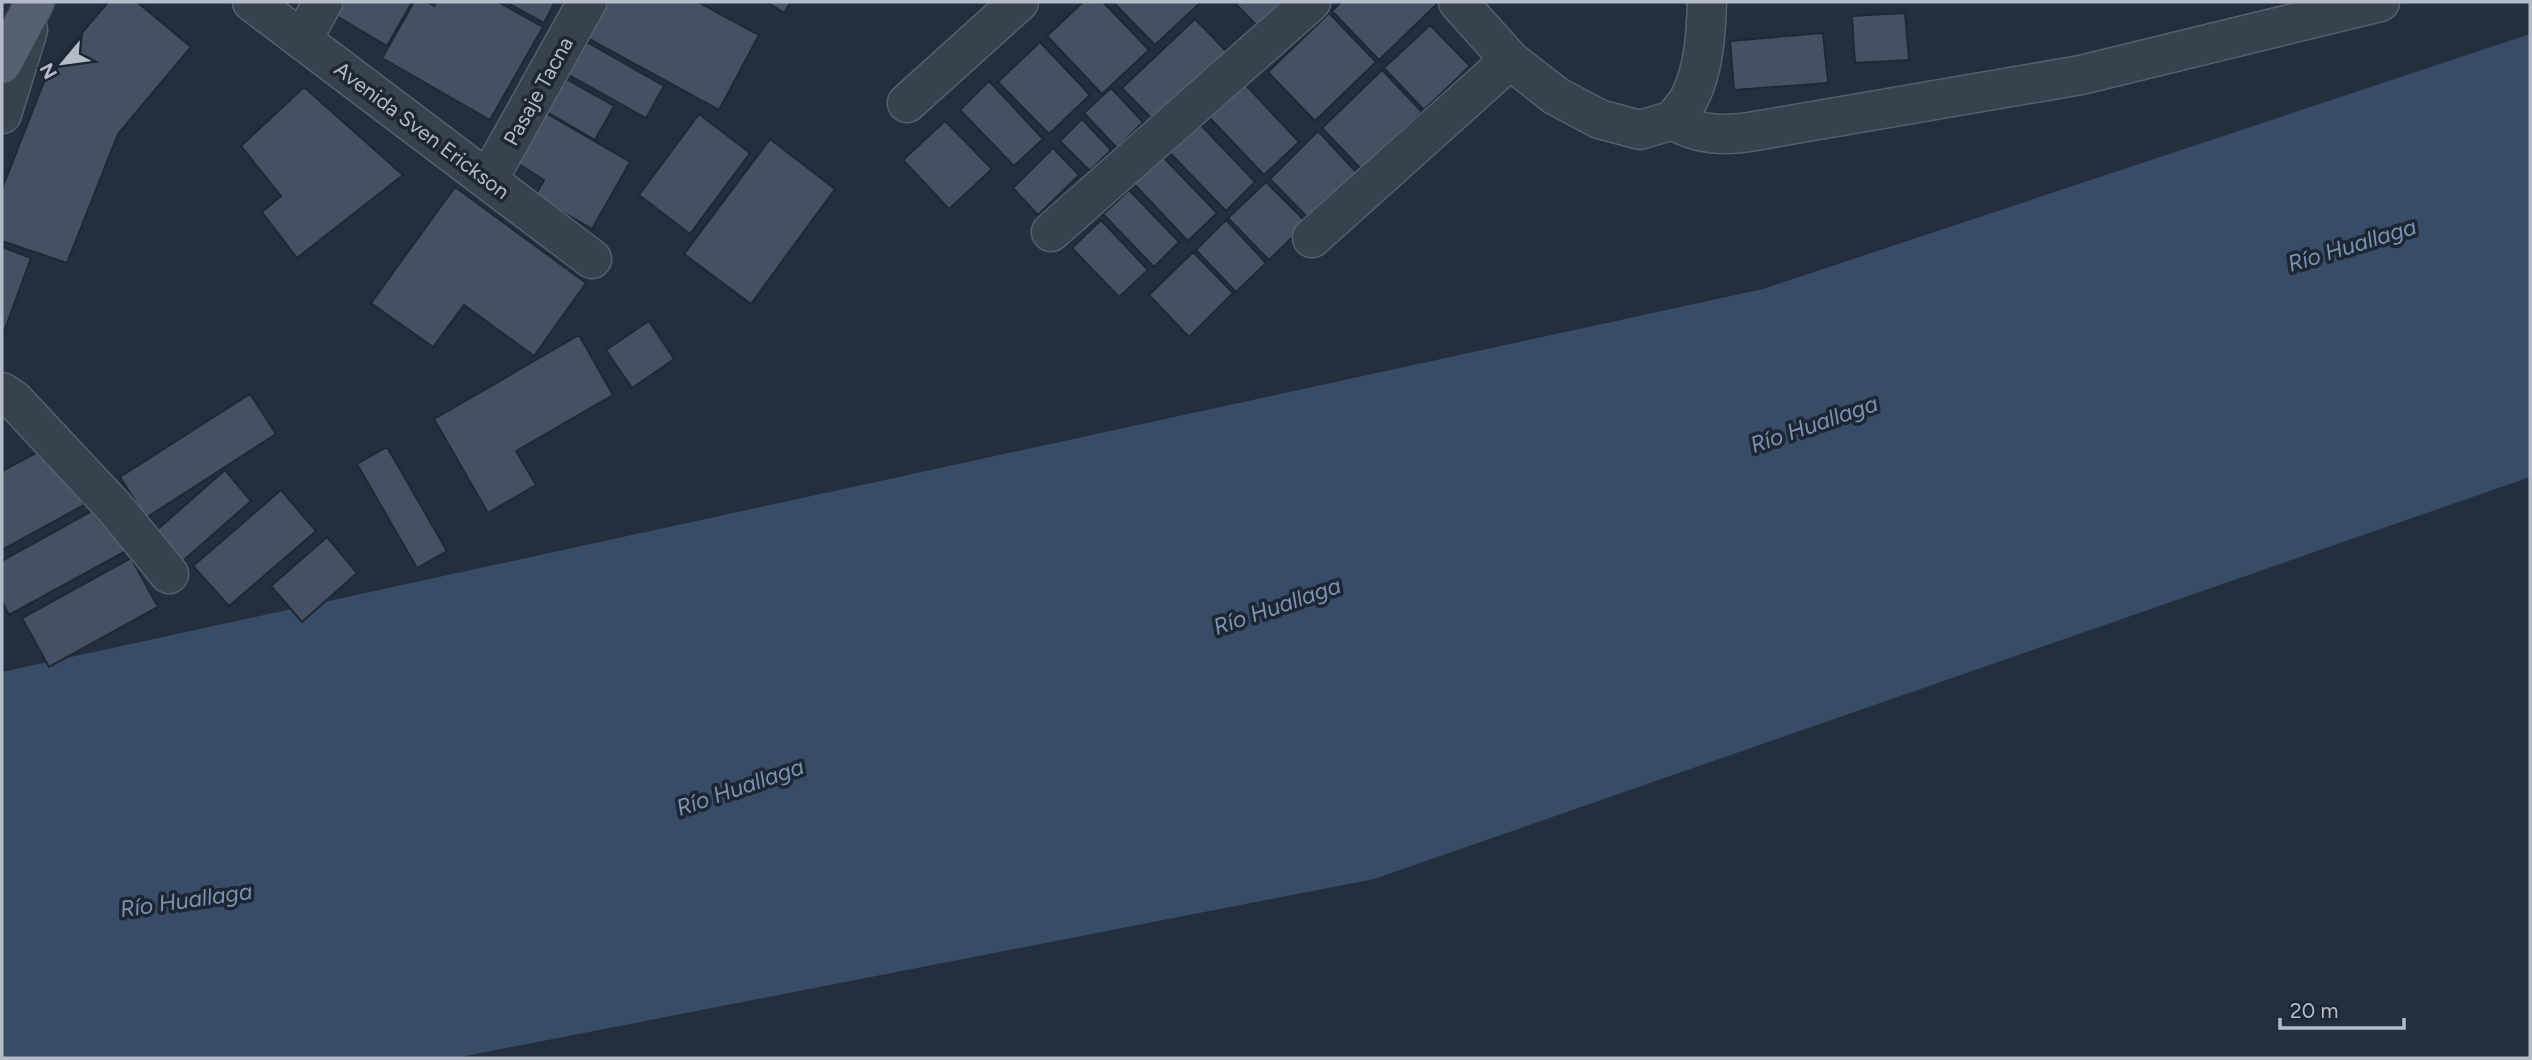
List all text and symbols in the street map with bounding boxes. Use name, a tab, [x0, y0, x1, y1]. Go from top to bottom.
north arrow	[28, 28, 98, 98]
street label: Pasaje Tacna	[498, 32, 578, 150]
street label: Avenida Sven Erickson	[330, 56, 514, 204]
text: N	[35, 59, 62, 83]
water label: Río Huallaga	[2284, 212, 2420, 278]
water label: Río Huallaga	[1747, 389, 1881, 459]
water label: Río Huallaga	[1210, 571, 1344, 641]
water label: Río Huallaga	[673, 752, 807, 822]
water label: Río Huallaga	[118, 877, 254, 923]
scale bar	[2280, 986, 2404, 1030]
text: 20 m	[2290, 998, 2338, 1023]

